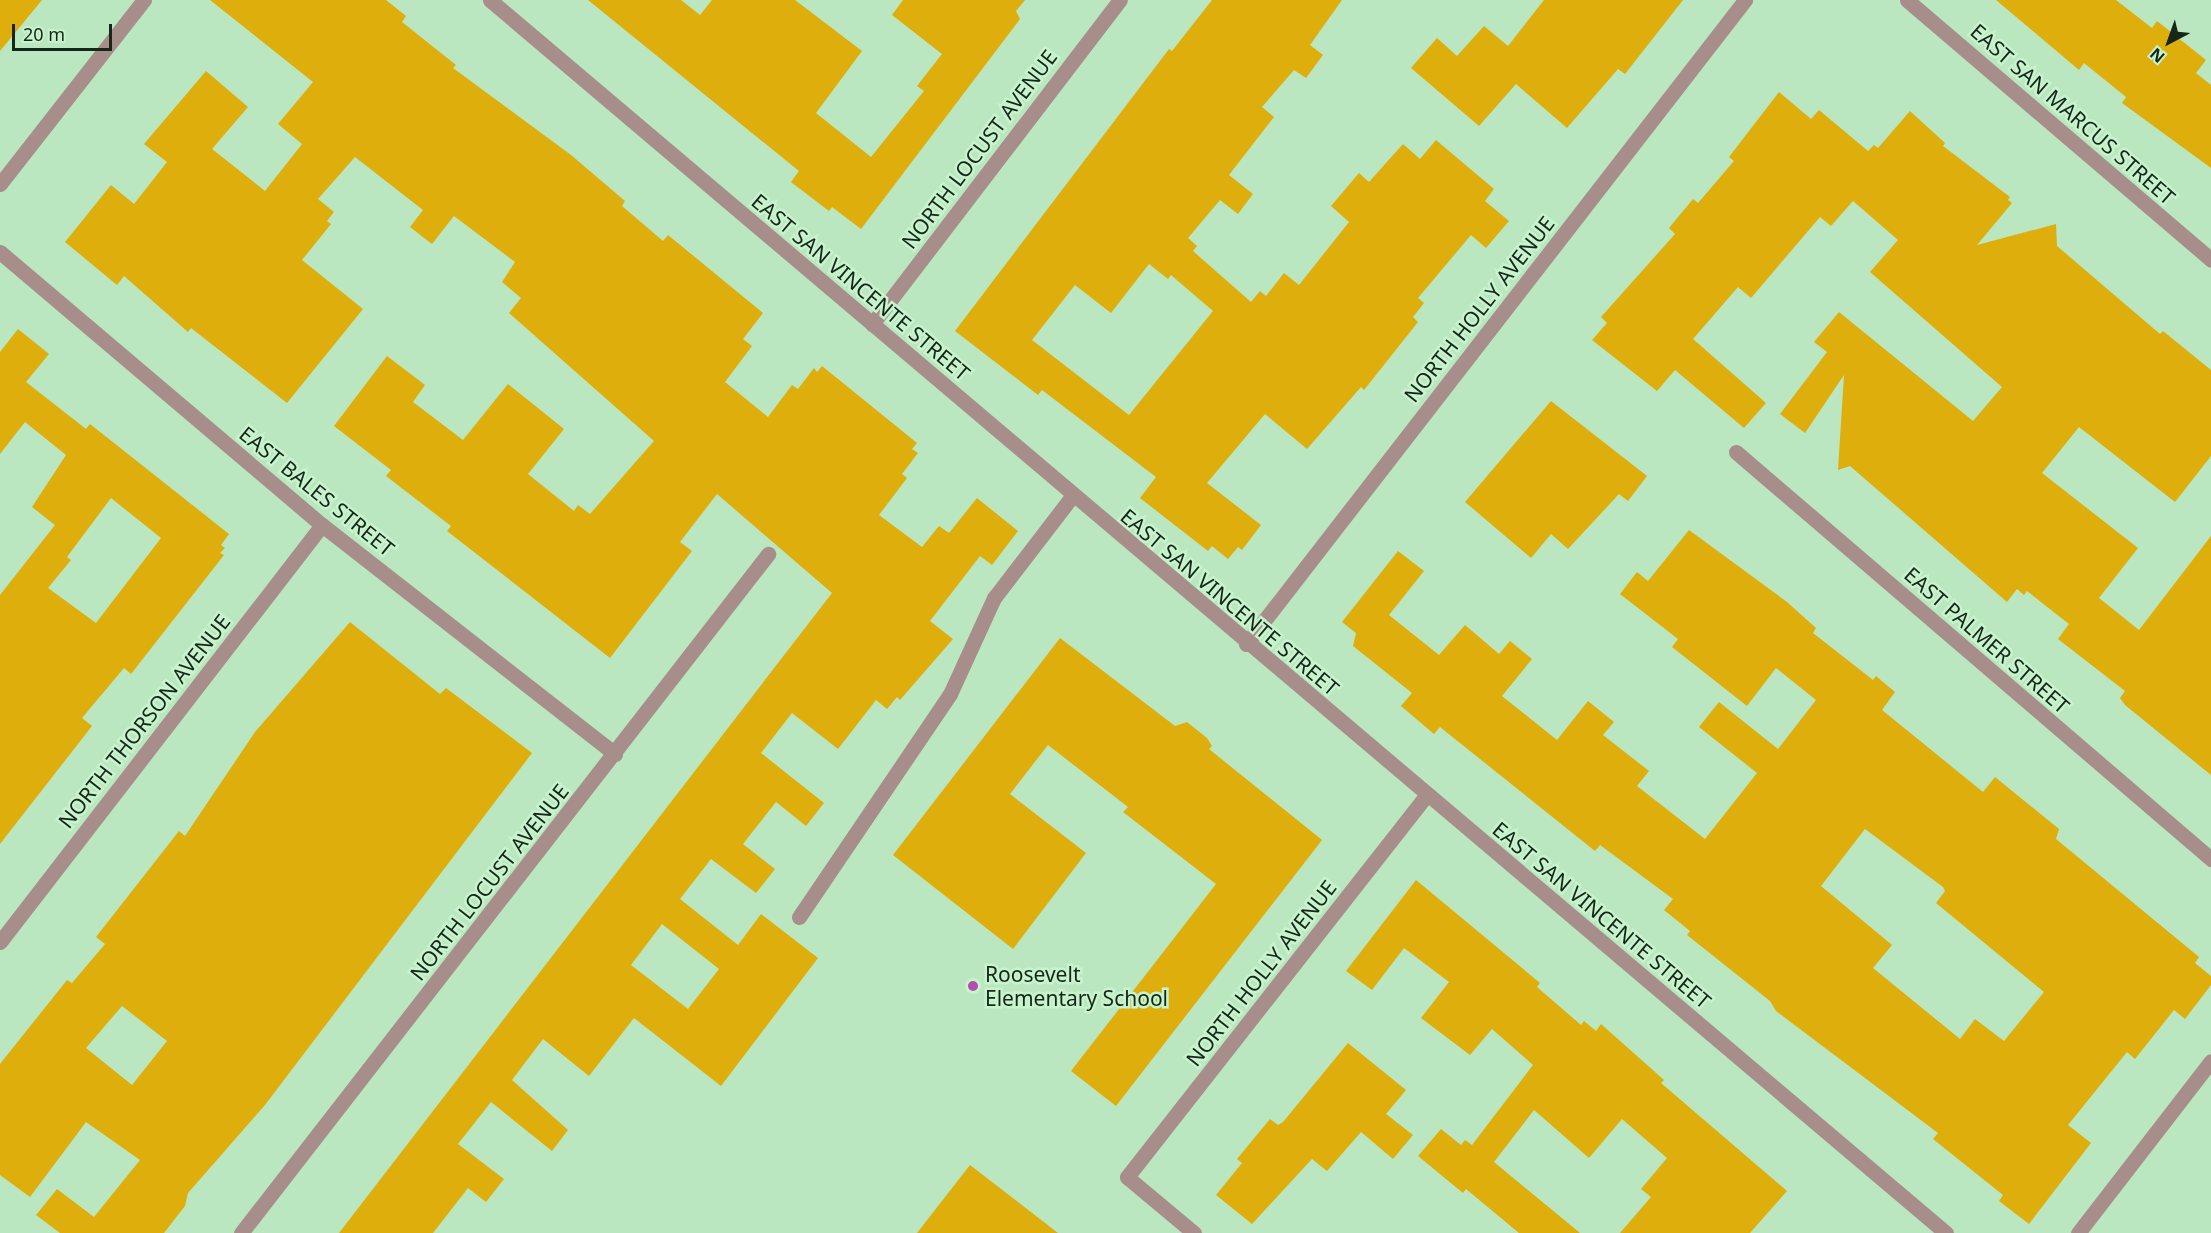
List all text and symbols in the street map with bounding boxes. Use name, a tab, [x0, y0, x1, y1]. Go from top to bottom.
scale bar	[15, 12, 116, 50]
north arrow	[2139, 12, 2199, 72]
street label: EAST SAN MARCUS STREET	[1966, 18, 2180, 210]
text: 20 m	[23, 22, 65, 46]
street label: NORTH LOCUST AVENUE	[896, 45, 1062, 253]
street label: EAST SAN VINCENTE STREET	[747, 188, 975, 386]
street label: NORTH HOLLY AVENUE	[1399, 211, 1559, 407]
street label: EAST BALES STREET	[235, 421, 399, 561]
street label: EAST SAN VINCENTE STREET	[1116, 503, 1344, 701]
street label: EAST PALMER STREET	[1899, 561, 2075, 719]
street label: NORTH THORSON AVENUE	[53, 609, 235, 833]
street label: NORTH LOCUST AVENUE	[405, 779, 573, 985]
street label: EAST SAN VINCENTE STREET	[1488, 816, 1716, 1014]
street label: NORTH HOLLY AVENUE	[1181, 875, 1341, 1071]
place label: Roosevelt Elementary School	[985, 961, 1168, 1011]
marker: Roosevelt Elementary School	[966, 979, 980, 993]

